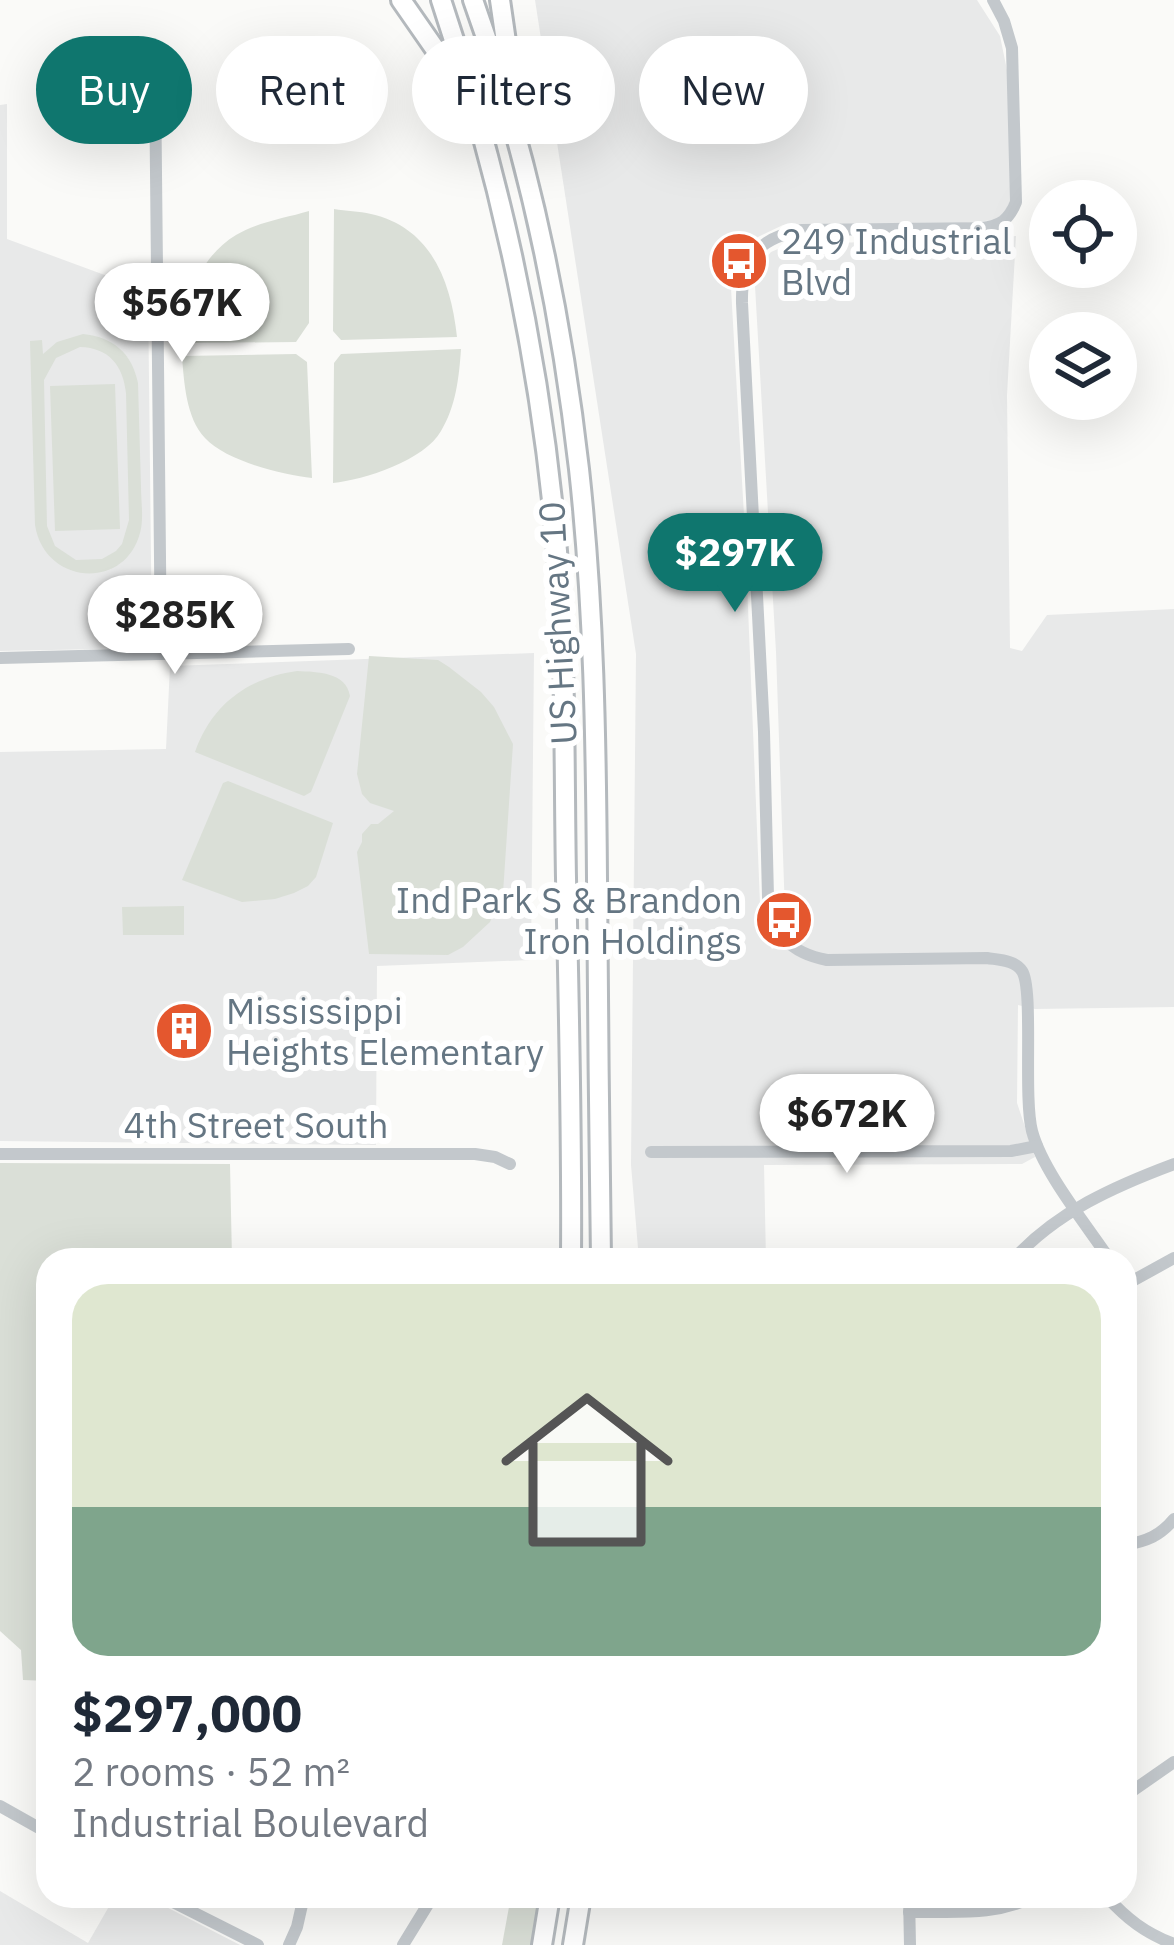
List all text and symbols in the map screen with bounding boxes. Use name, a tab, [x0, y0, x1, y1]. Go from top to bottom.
chip: Buy	[36, 36, 192, 144]
chip: Rent	[216, 36, 388, 144]
chip: Filters	[412, 36, 615, 144]
chip: New	[639, 36, 808, 144]
map controls	[1029, 180, 1137, 420]
button: locate	[1029, 180, 1137, 288]
place label: 249 Industrial Blvd	[781, 217, 1012, 305]
bus stop icon: 249 Industrial Blvd	[708, 230, 770, 292]
pin: $567K	[98, 263, 266, 365]
text: $567K	[122, 276, 242, 327]
button: layers	[1029, 312, 1137, 420]
street label: US Highway 10	[527, 500, 587, 746]
pin: $297K	[651, 513, 819, 615]
text: $297K	[675, 526, 795, 577]
pin: $285K	[91, 575, 259, 677]
text: $285K	[115, 588, 235, 639]
place label: Ind Park S & Brandon Iron Holdings	[396, 876, 742, 964]
bus stop icon: Ind Park S & Brandon Iron Holdings	[753, 889, 815, 951]
place label: Mississippi Heights Elementary	[226, 987, 544, 1075]
building icon: Mississippi Heights Elementary	[153, 1000, 215, 1062]
pin: $672K	[763, 1074, 931, 1176]
text: $672K	[787, 1087, 907, 1138]
street label: 4th Street South	[123, 1101, 389, 1148]
icon: home	[479, 1362, 695, 1578]
text: $297,000	[72, 1680, 302, 1746]
text: 2 rooms · 52 m²	[72, 1746, 350, 1797]
text: Industrial Boulevard	[72, 1797, 429, 1848]

